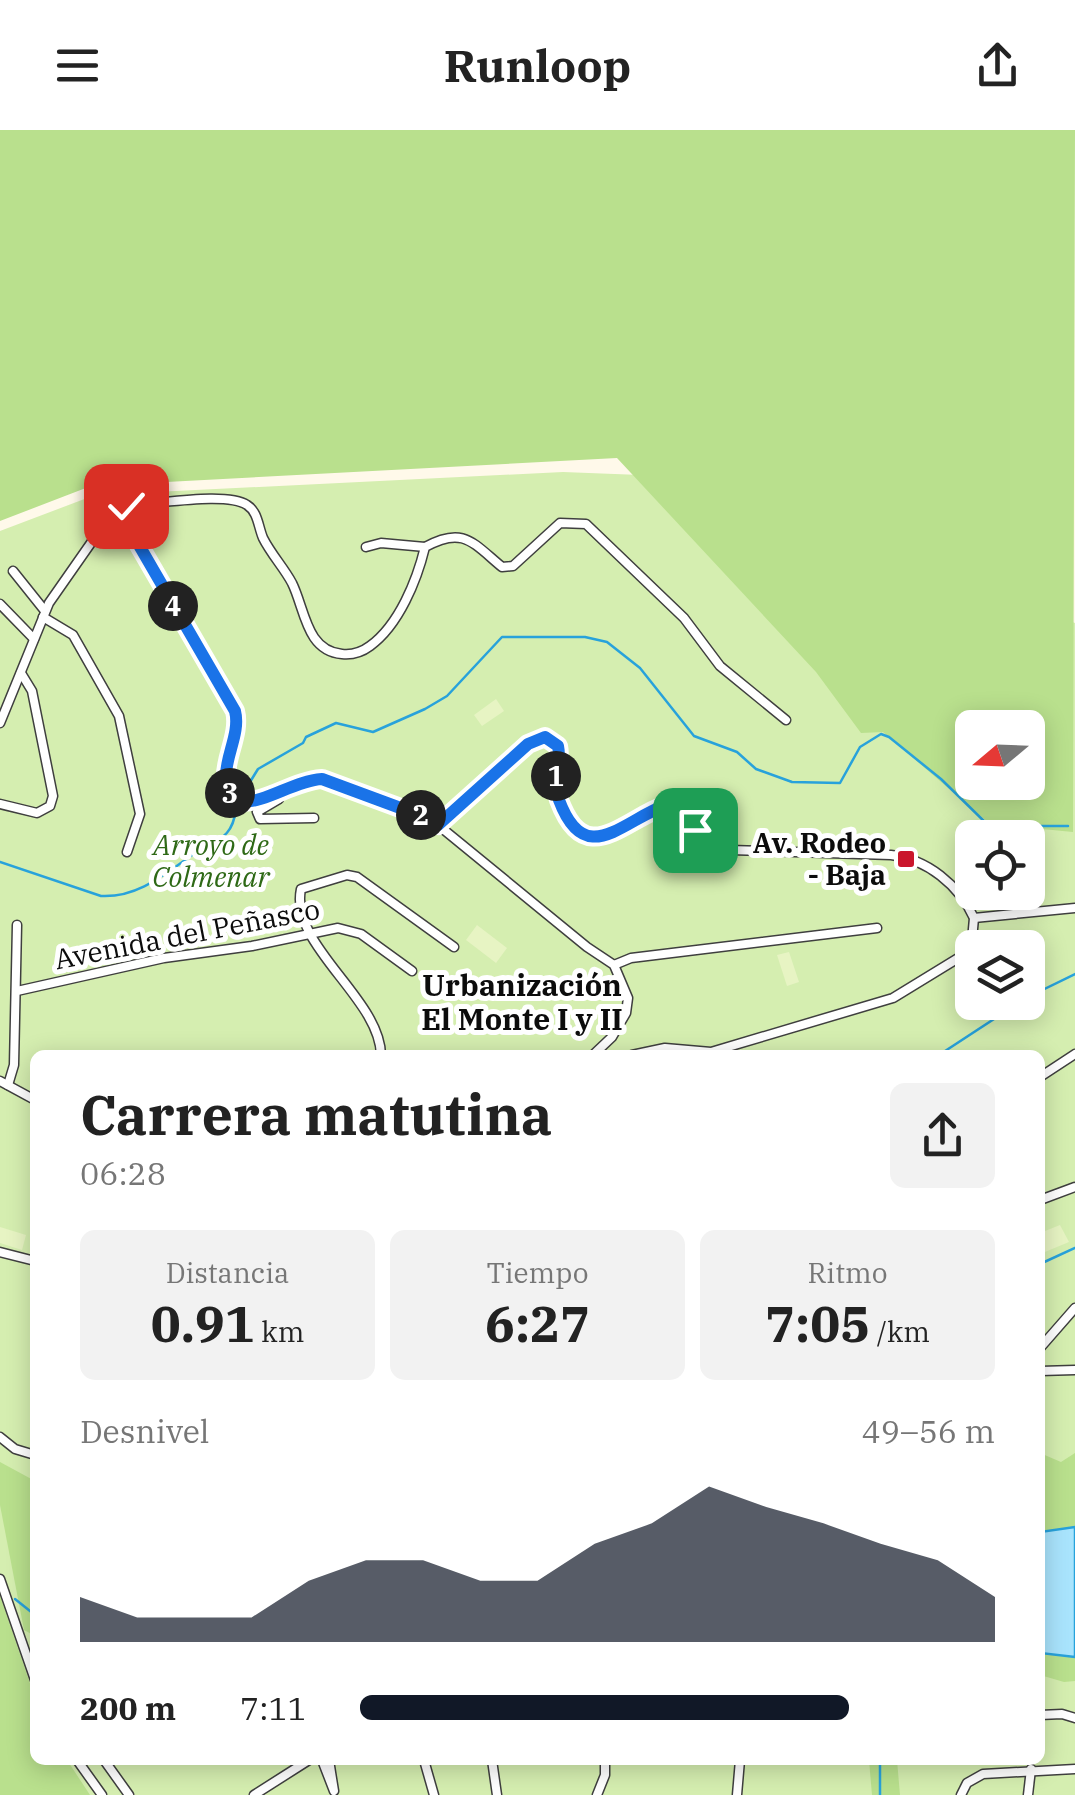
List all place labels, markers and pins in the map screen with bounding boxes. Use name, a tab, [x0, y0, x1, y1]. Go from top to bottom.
pin	[84, 464, 169, 549]
pin: 4	[148, 581, 198, 631]
pin: 1	[531, 751, 581, 801]
pin: 3	[205, 768, 255, 818]
pin	[653, 788, 738, 873]
pin: 2	[396, 790, 446, 840]
place label: Av. Rodeo - Baja	[753, 824, 886, 893]
marker: Av. Rodeo - Baja	[895, 848, 917, 870]

